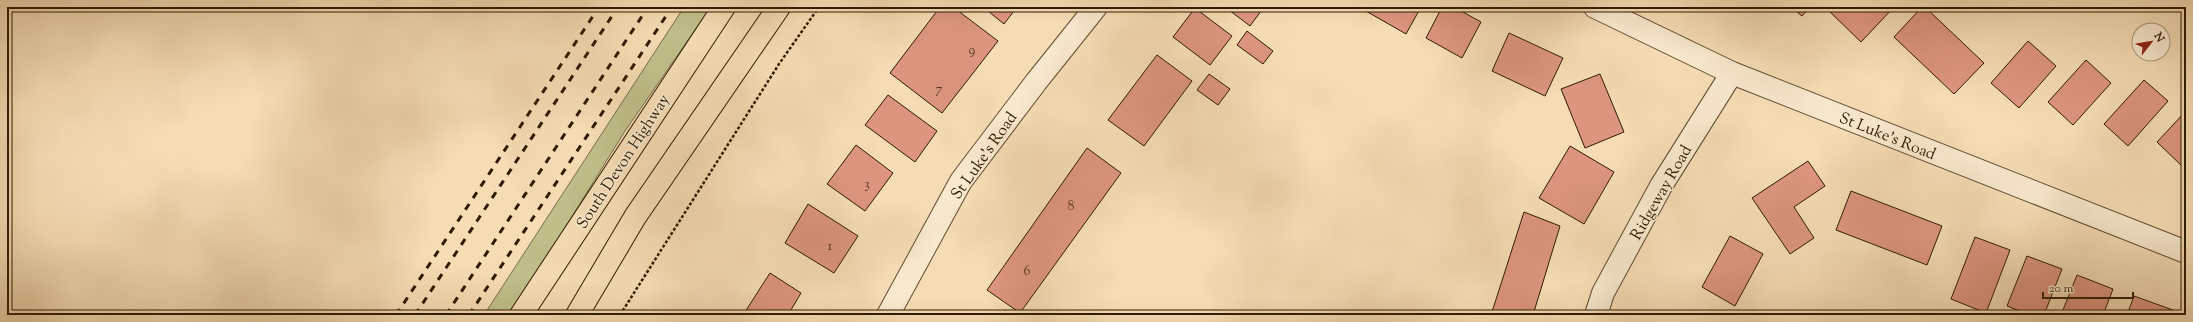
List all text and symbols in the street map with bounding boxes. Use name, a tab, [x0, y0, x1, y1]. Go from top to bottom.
north arrow	[2131, 22, 2171, 62]
text: N	[2149, 29, 2168, 45]
house number: 9	[969, 41, 976, 61]
house number: 7	[935, 80, 943, 100]
street label: South Devon Highway	[572, 90, 676, 234]
street label: St Luke's Road	[1835, 107, 1939, 167]
street label: St Luke's Road	[946, 108, 1024, 205]
street label: Ridgeway Road	[1626, 141, 1699, 245]
house number: 3	[864, 175, 870, 195]
house number: 8	[1068, 197, 1075, 217]
house number: 1	[828, 237, 833, 257]
house number: 6	[1024, 262, 1031, 282]
scale bar	[2043, 274, 2133, 300]
text: 20 m	[2049, 280, 2074, 298]

